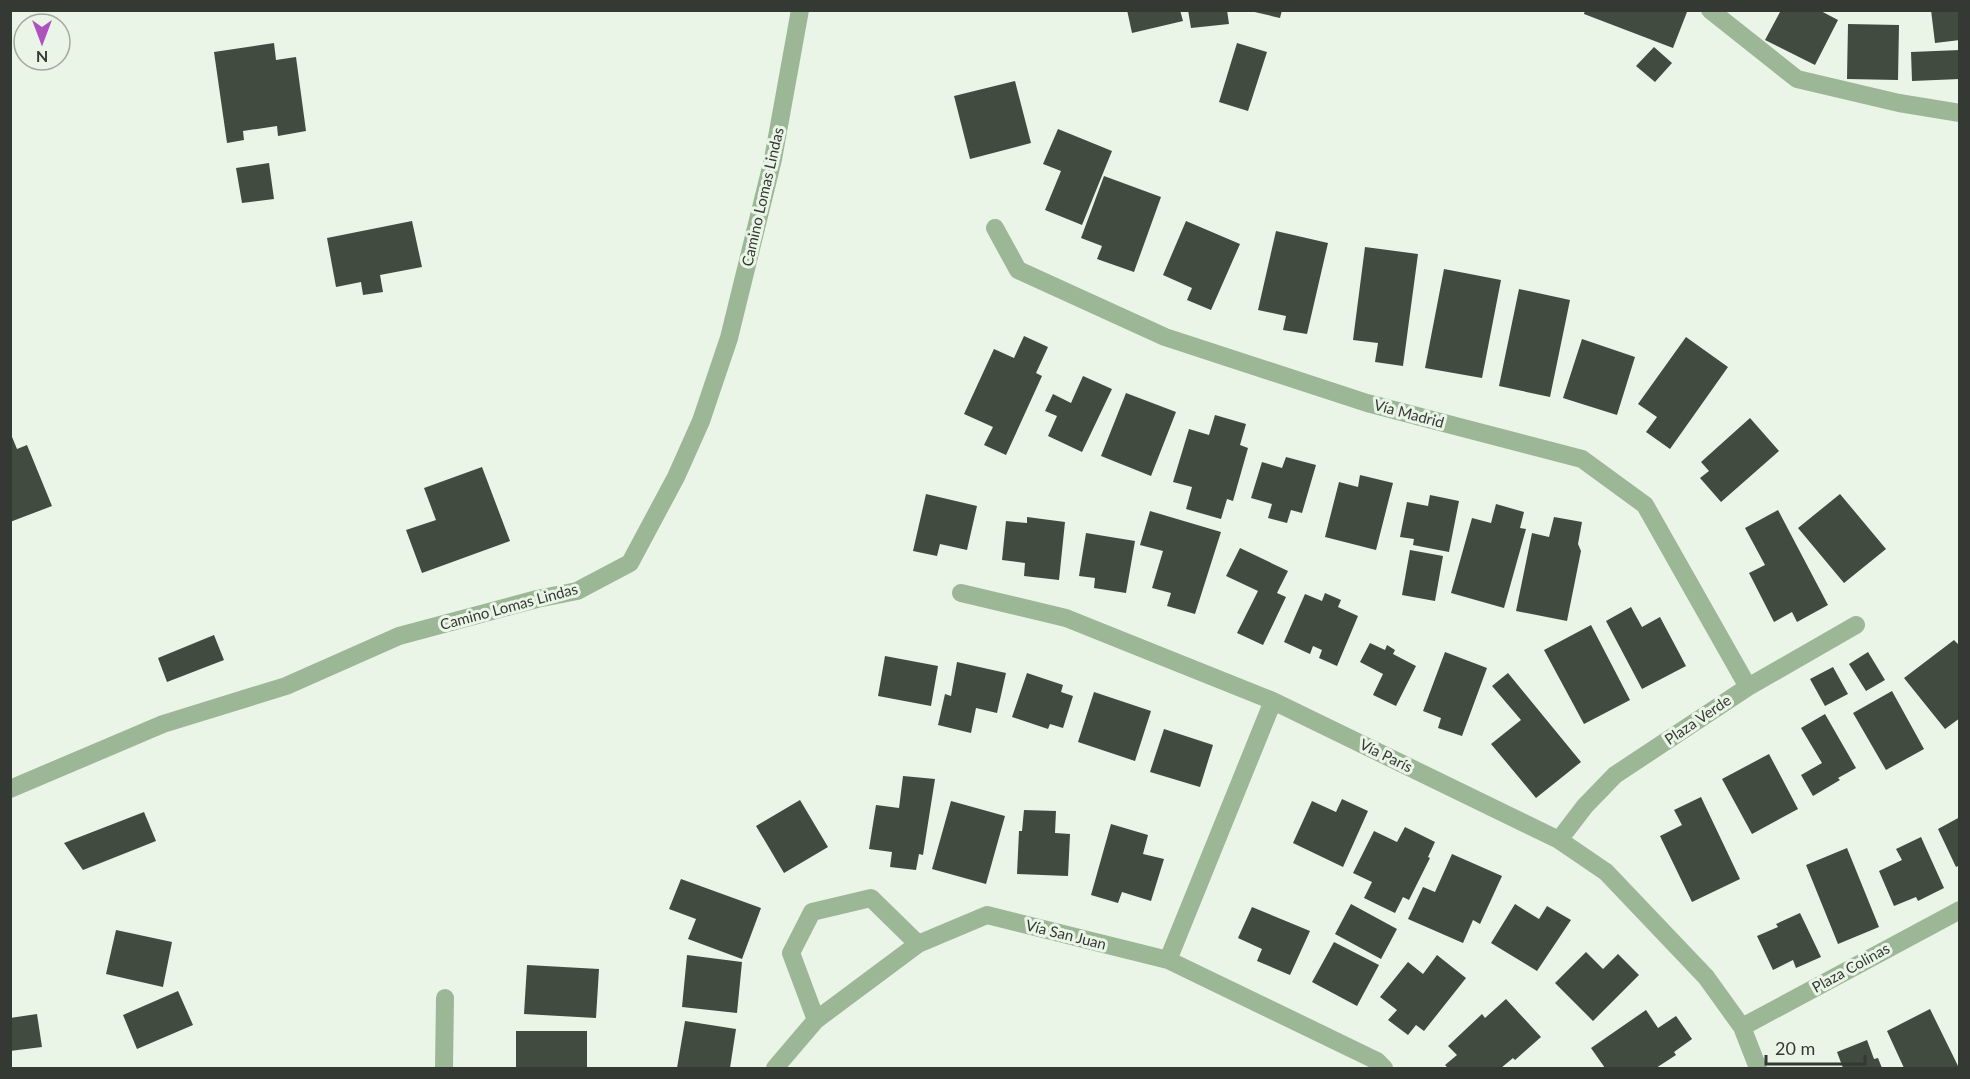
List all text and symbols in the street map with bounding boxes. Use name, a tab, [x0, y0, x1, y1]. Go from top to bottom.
north arrow	[12, 12, 72, 72]
text: N	[36, 48, 48, 67]
street label: Camino Lomas Lindas	[737, 126, 787, 268]
street label: Vía Madrid	[1372, 395, 1446, 431]
street label: Camino Lomas Lindas	[438, 579, 580, 633]
street label: Plaza Verde	[1661, 690, 1734, 748]
street label: Vía París	[1357, 735, 1416, 776]
street label: Vía San Juan	[1024, 915, 1108, 953]
street label: Plaza Colinas	[1809, 938, 1892, 996]
scale bar	[1766, 1028, 1865, 1066]
text: 20 m	[1775, 1037, 1815, 1059]

